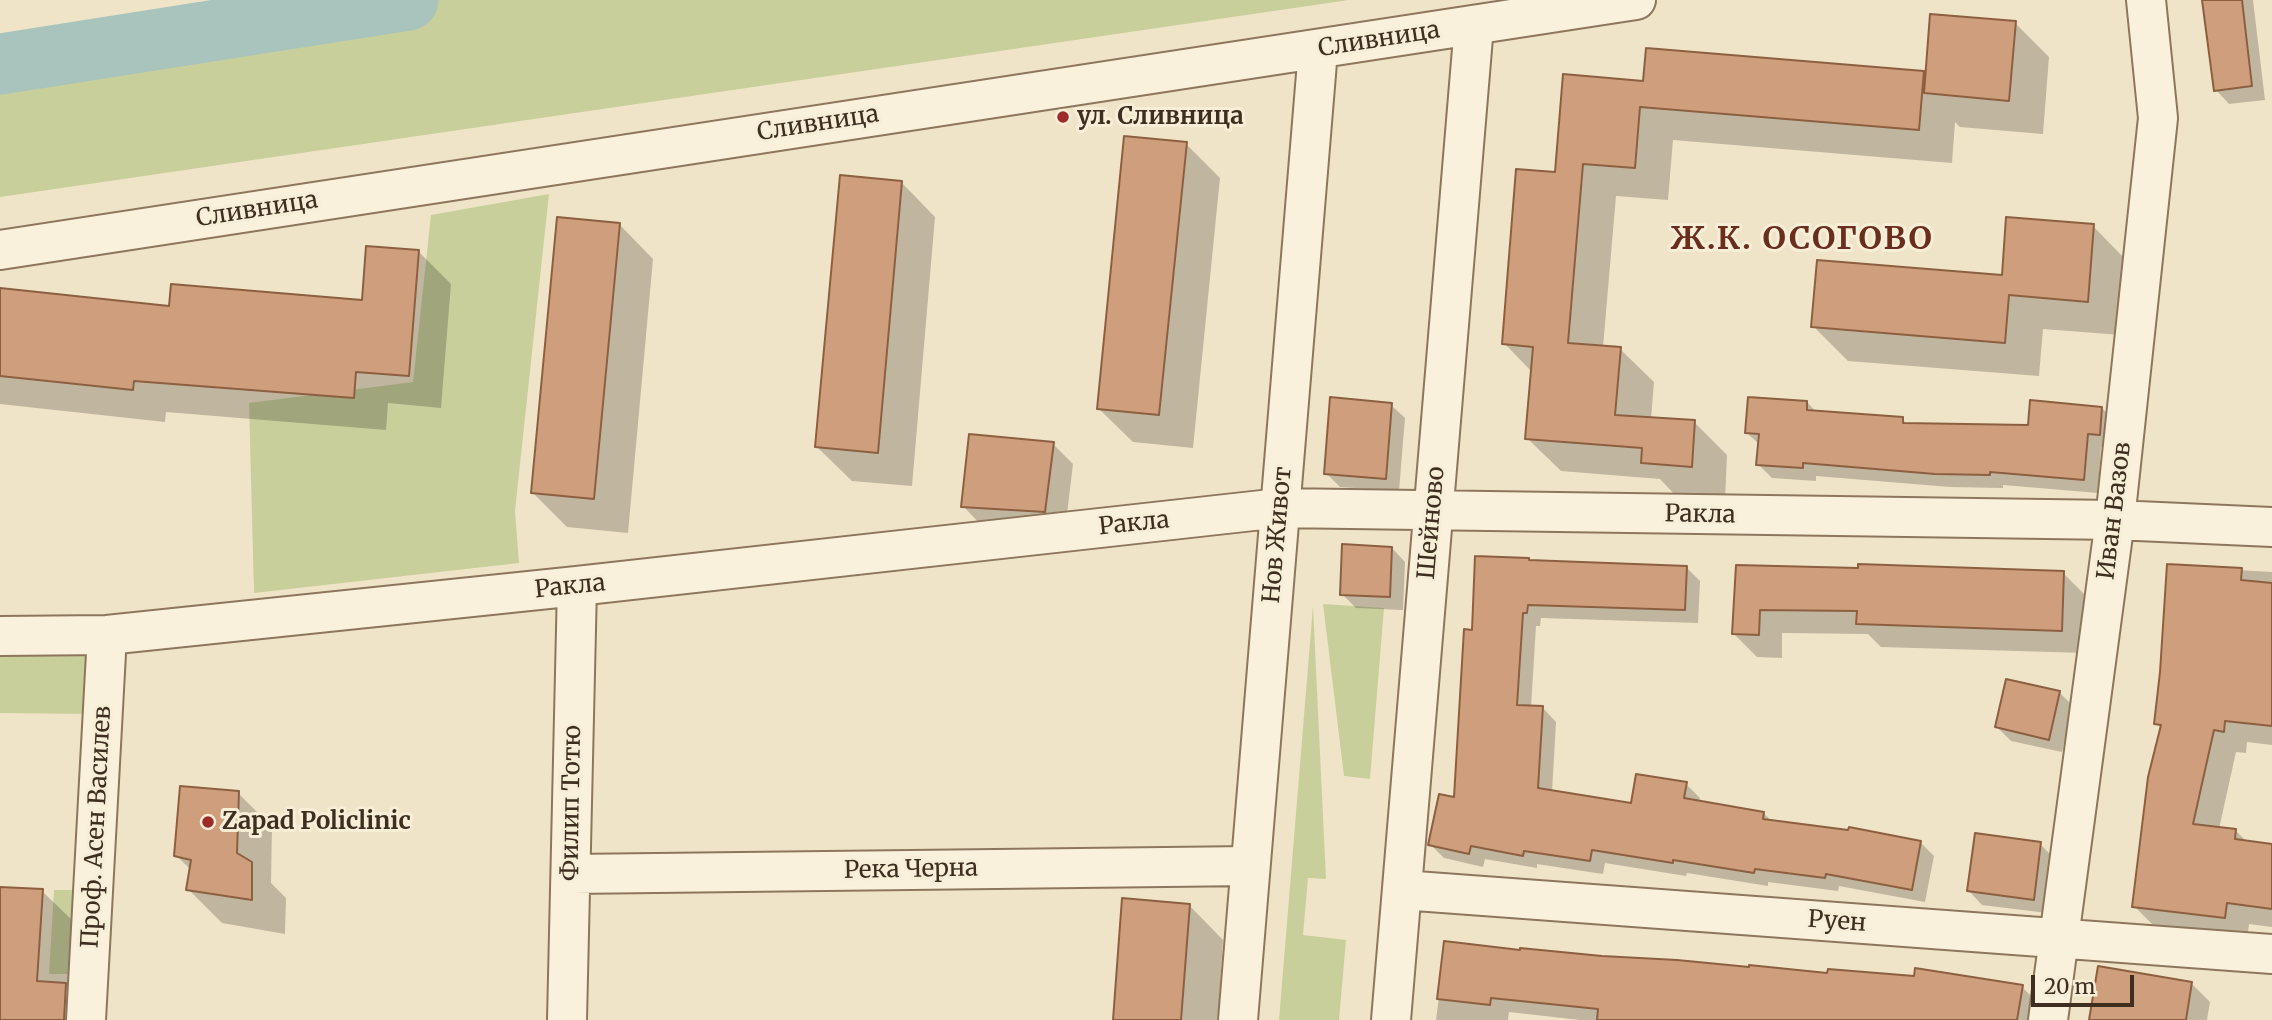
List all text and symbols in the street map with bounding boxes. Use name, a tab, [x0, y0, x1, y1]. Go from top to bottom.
street label: Сливница	[1316, 16, 1442, 64]
street label: Сливница	[755, 100, 881, 148]
place label: ул. Сливница	[1077, 103, 1244, 131]
marker: ул. Сливница	[1055, 109, 1071, 125]
street label: Сливница	[194, 186, 320, 234]
district label: Ж.К. ОСОГОВО	[1672, 221, 1932, 259]
street label: Иван Вазов	[2092, 440, 2138, 582]
street label: Нов Живот	[1258, 465, 1298, 605]
street label: Шейново	[1413, 465, 1451, 581]
street label: Ракла	[1664, 500, 1736, 530]
street label: Ракла	[1097, 506, 1171, 542]
street label: Ракла	[533, 569, 607, 605]
street label: Проф. Асен Василев	[76, 705, 118, 949]
street label: Филип Тотю	[556, 725, 588, 881]
place label: Zapad Policlinic	[222, 808, 411, 836]
marker: Zapad Policlinic	[200, 814, 216, 830]
street label: Река Черна	[844, 854, 978, 886]
street label: Руен	[1807, 906, 1867, 938]
scale bar	[2034, 960, 2137, 1004]
text: 20 m	[2044, 973, 2095, 1000]

